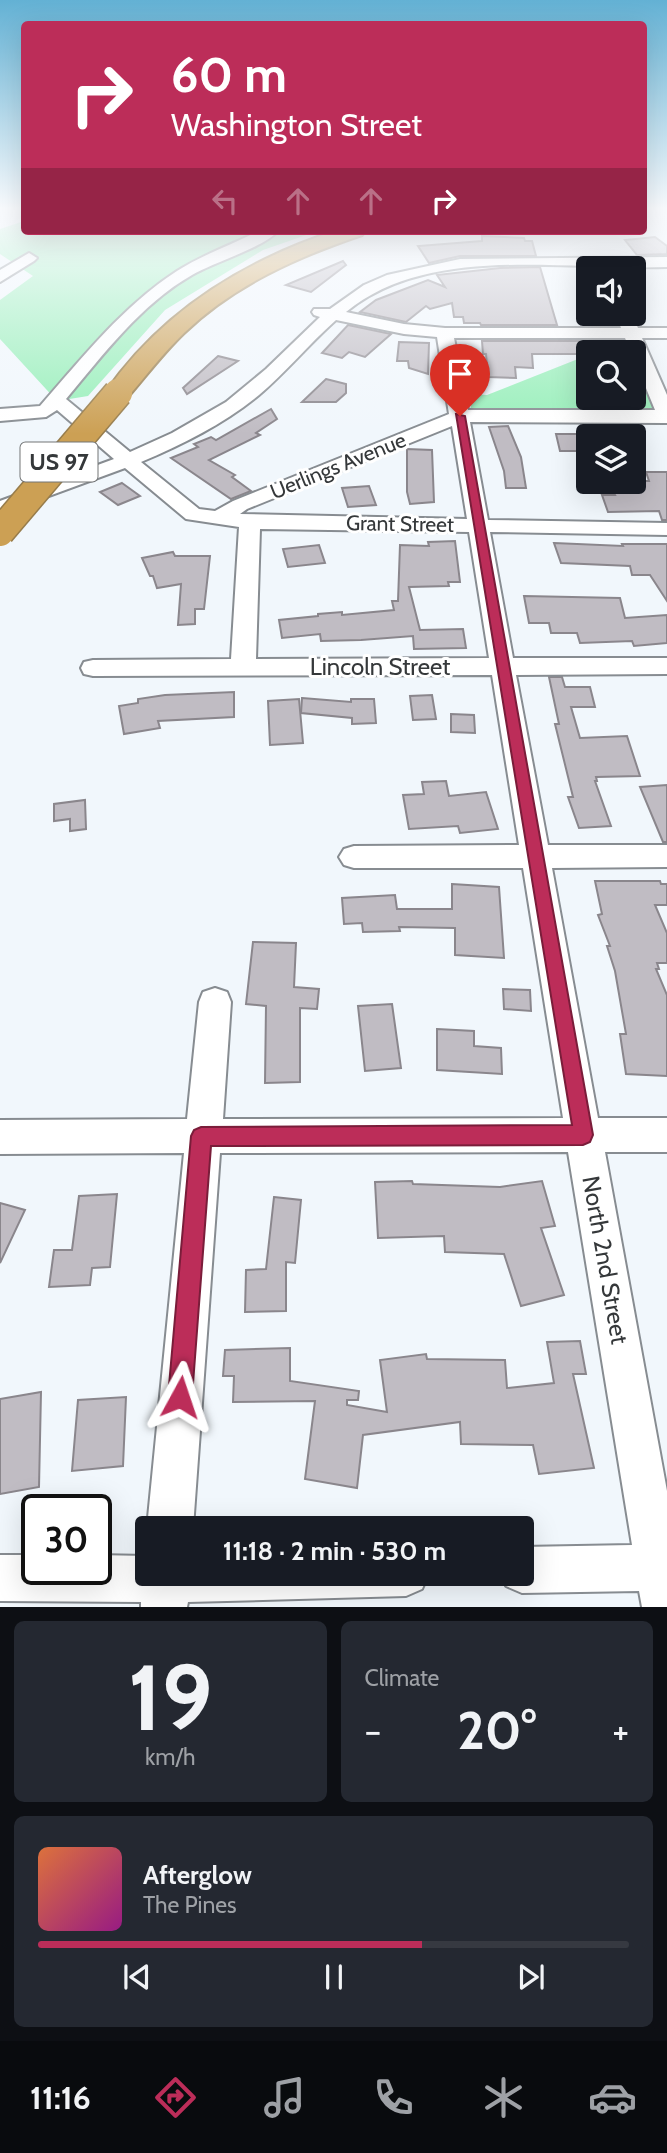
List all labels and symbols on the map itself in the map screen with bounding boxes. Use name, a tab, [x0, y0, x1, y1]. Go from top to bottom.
pin	[430, 344, 490, 416]
street label: Uerlings Avenue	[266, 427, 409, 504]
road number: US 97	[20, 442, 98, 482]
street label: Grant Street	[346, 510, 454, 537]
street label: Lincoln Street	[310, 652, 450, 681]
street label: North 2nd Street	[576, 1174, 635, 1346]
position arrow	[143, 1360, 217, 1434]
speed limit sign: 30	[21, 1494, 112, 1585]

